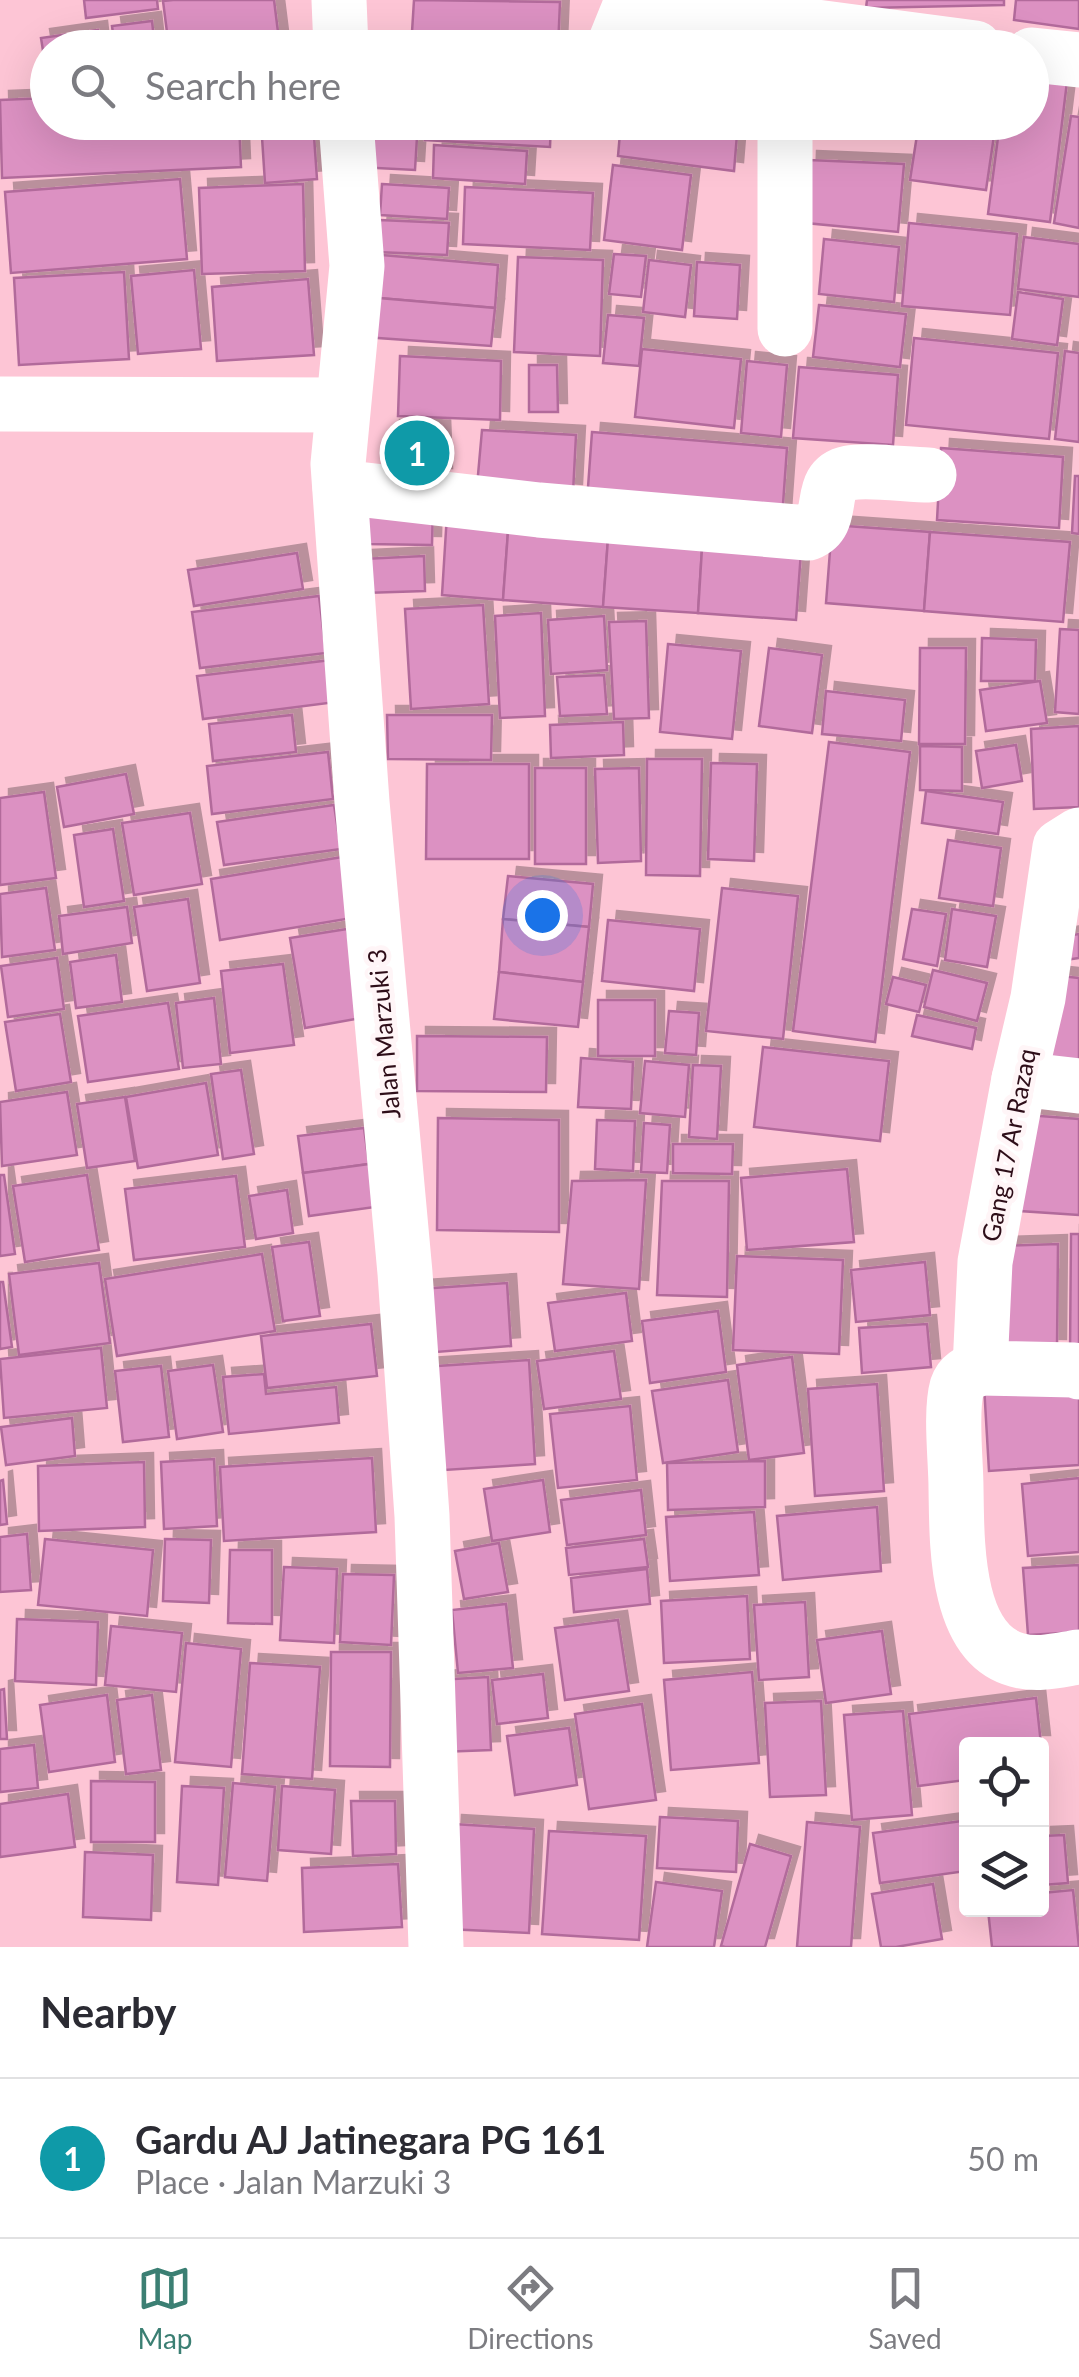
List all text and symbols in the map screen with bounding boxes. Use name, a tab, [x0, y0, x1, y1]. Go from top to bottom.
search box	[30, 30, 1049, 140]
icon: search	[65, 58, 120, 113]
text: Search here	[145, 62, 341, 108]
pin: 1	[384, 416, 450, 490]
your location	[517, 890, 568, 941]
street label: Jalan Marzuki 3	[361, 948, 405, 1120]
street label: Gang 17 Ar Razaq	[975, 1046, 1041, 1244]
map controls	[959, 1737, 1049, 1917]
button: locate	[959, 1737, 1049, 1827]
button: layers	[959, 1827, 1049, 1917]
text: Nearby	[40, 1987, 177, 2037]
text: Gardu AJ Jatinegara PG 161	[135, 2116, 606, 2162]
text: 1	[63, 2139, 82, 2178]
text: 50 m	[967, 2139, 1039, 2178]
text: Place · Jalan Marzuki 3	[135, 2162, 451, 2201]
tab: Map	[137, 2261, 193, 2355]
tab: Directions	[467, 2261, 594, 2355]
tab: Saved	[868, 2261, 942, 2355]

